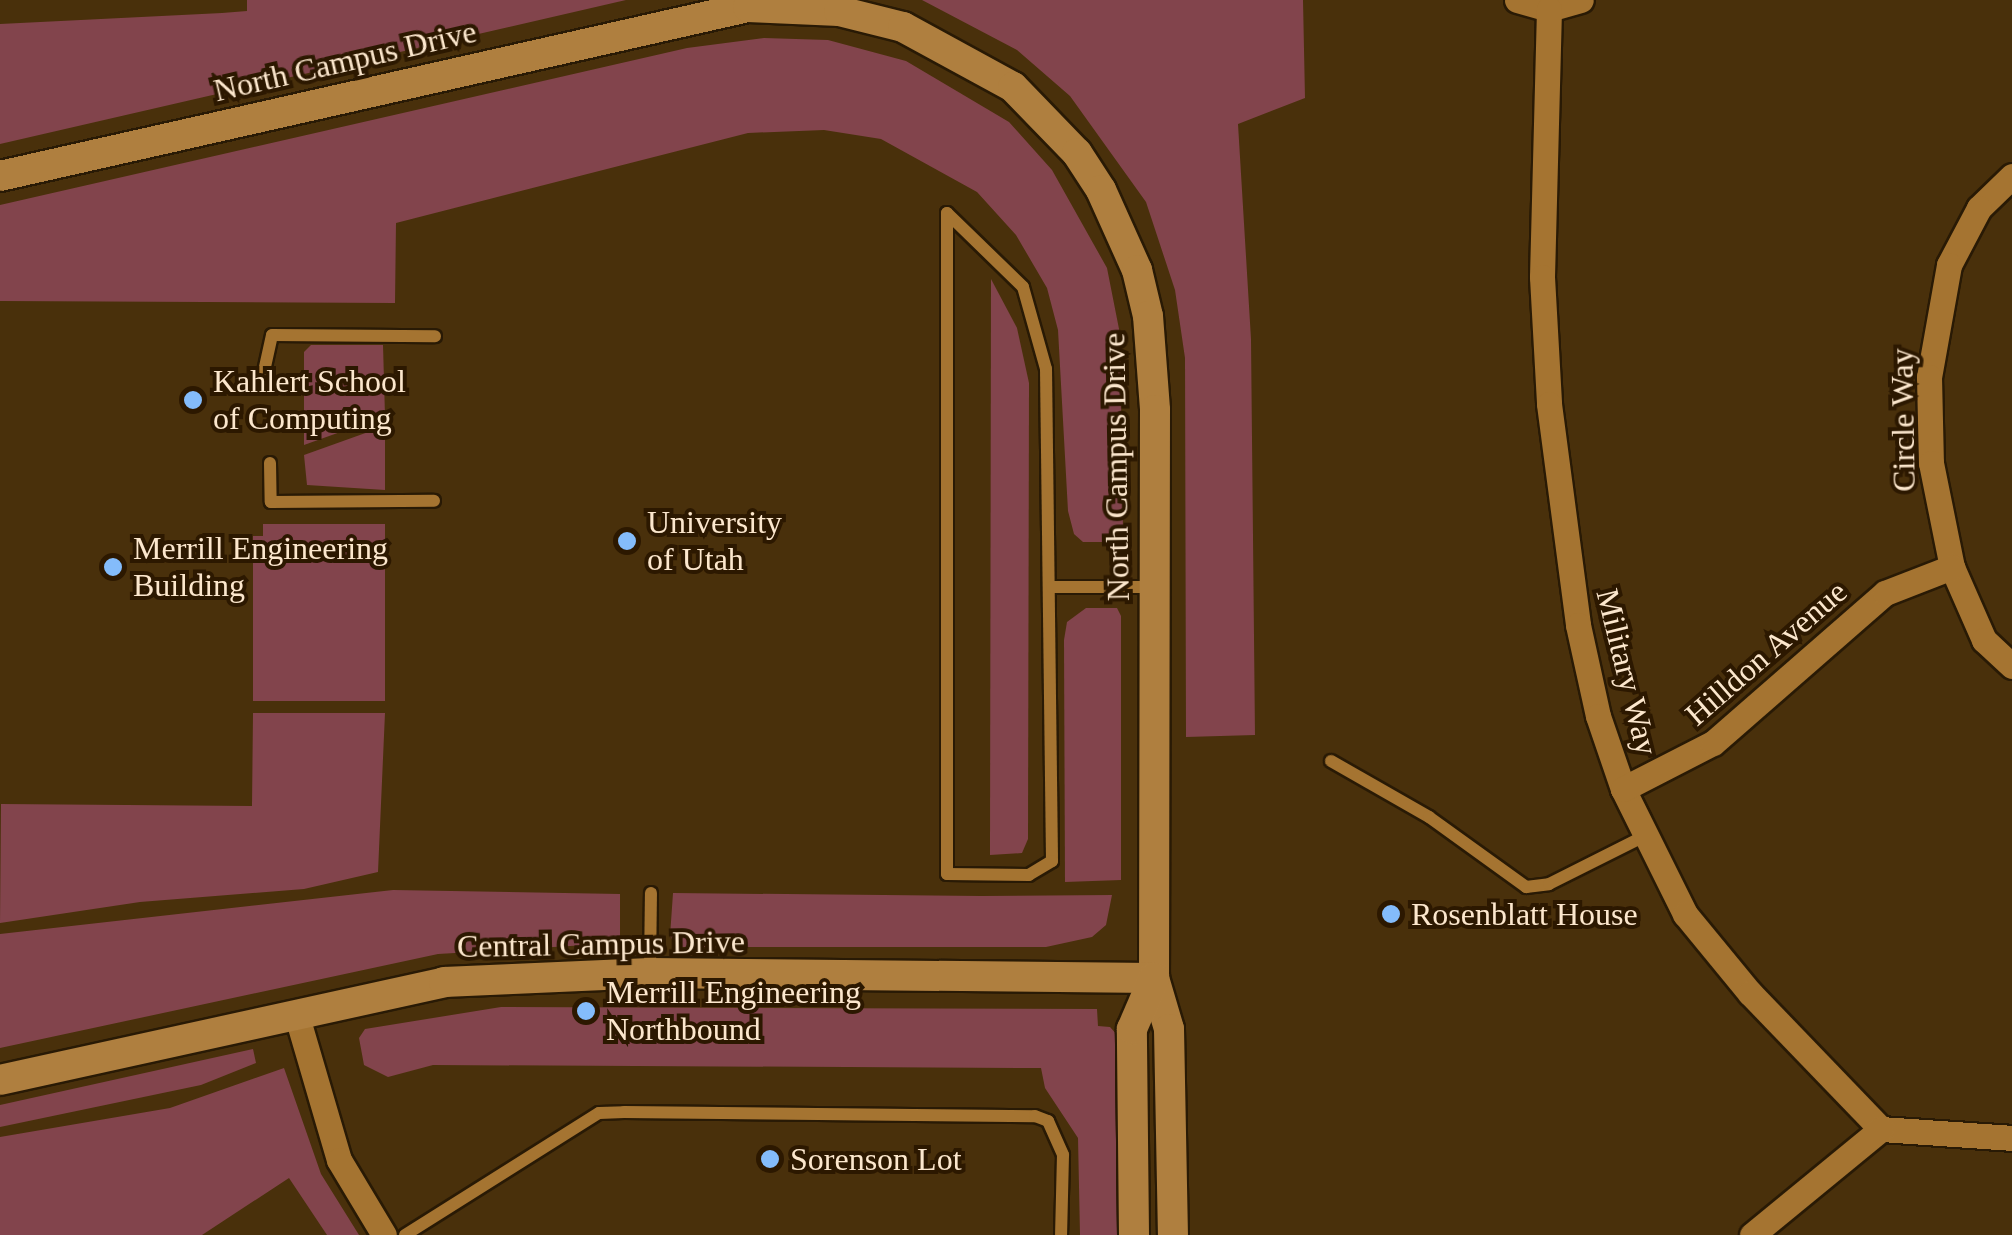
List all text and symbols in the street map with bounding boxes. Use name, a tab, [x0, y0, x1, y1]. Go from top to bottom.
street label: North Campus Drive	[210, 12, 480, 110]
street label: North Campus Drive	[1094, 332, 1138, 602]
street label: Circle Way	[1883, 348, 1923, 492]
place label: Kahlert School of Computing	[213, 363, 406, 438]
marker: Kahlert School of Computing	[182, 389, 204, 411]
place label: University of Utah	[647, 504, 782, 579]
place label: Merrill Engineering Building	[133, 530, 388, 605]
marker: University of Utah	[616, 530, 638, 552]
marker: Merrill Engineering Building	[102, 556, 124, 578]
street label: Hilldon Avenue	[1677, 572, 1855, 734]
street label: Military Way	[1588, 585, 1666, 759]
place label: Rosenblatt House	[1411, 895, 1638, 933]
marker: Rosenblatt House	[1380, 903, 1402, 925]
street label: Central Campus Drive	[457, 922, 745, 966]
place label: Merrill Engineering Northbound	[606, 974, 861, 1049]
marker: Merrill Engineering Northbound	[575, 1000, 597, 1022]
place label: Sorenson Lot	[790, 1140, 962, 1178]
marker: Sorenson Lot	[759, 1148, 781, 1170]

